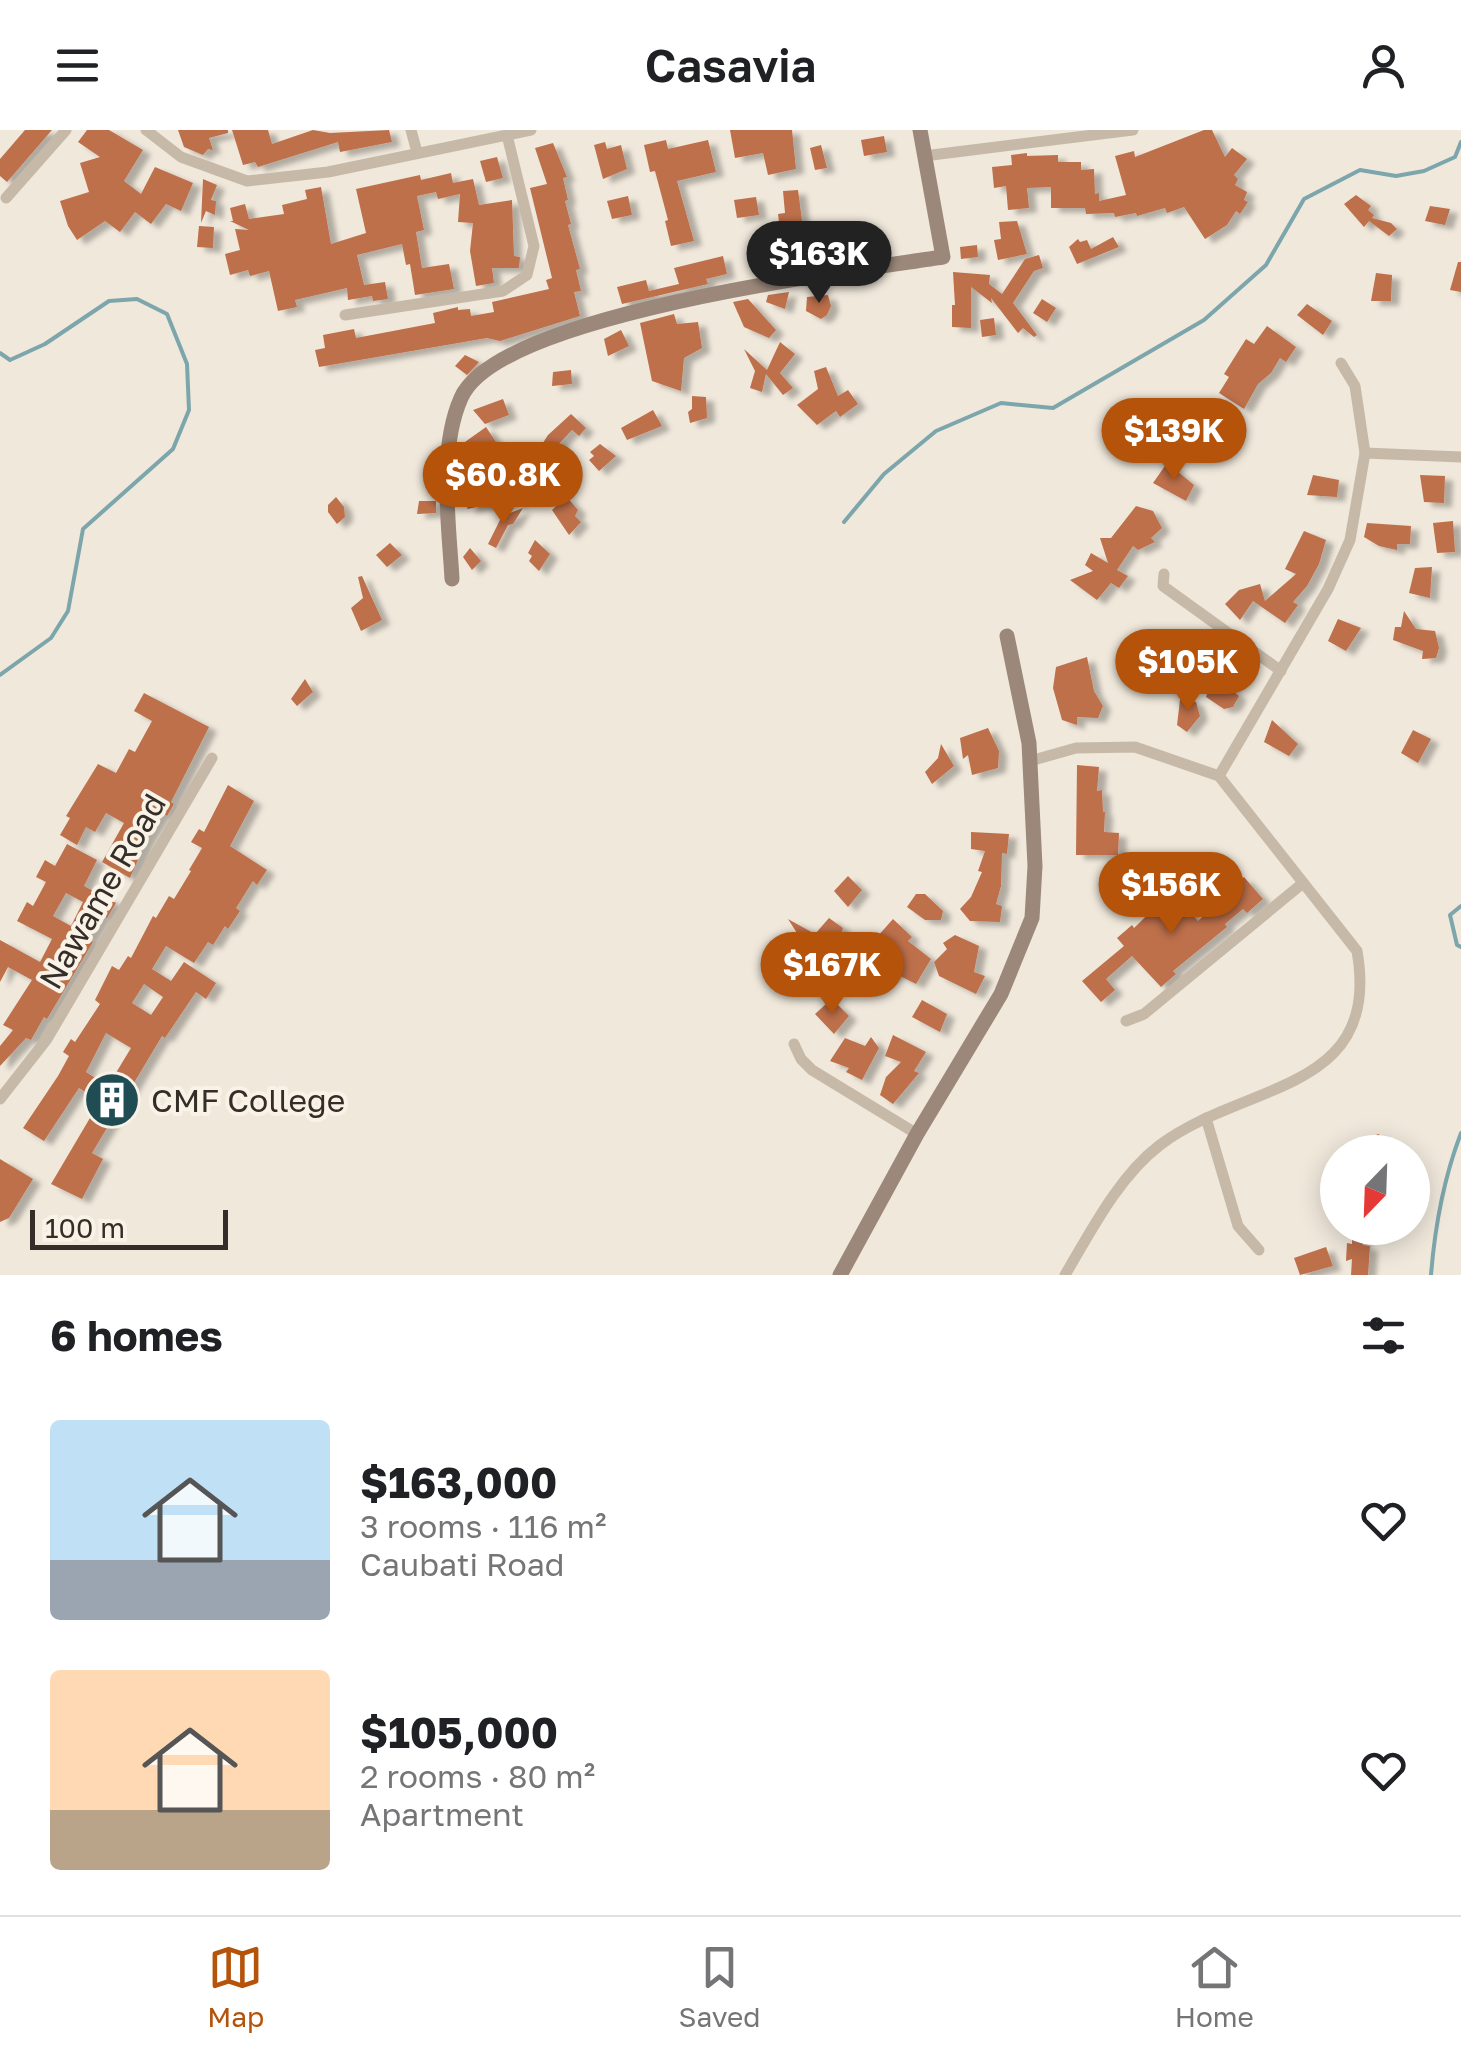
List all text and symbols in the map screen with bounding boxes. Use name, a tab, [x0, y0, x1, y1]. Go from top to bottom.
icon: menu	[50, 38, 105, 93]
text: Casavia	[645, 38, 816, 92]
icon: person	[1356, 38, 1411, 93]
pin: $163K	[749, 221, 889, 306]
text: $163K	[769, 234, 869, 272]
pin: $139K	[1104, 398, 1244, 483]
text: $139K	[1124, 411, 1224, 449]
pin: $60.8K	[422, 442, 584, 527]
text: $60.8K	[445, 455, 561, 493]
pin: $105K	[1118, 629, 1258, 714]
text: $105K	[1137, 642, 1239, 680]
street label: Nawame Road	[31, 787, 173, 995]
pin: $156K	[1101, 852, 1241, 937]
text: $156K	[1121, 865, 1221, 903]
pin: $167K	[762, 932, 902, 1017]
text: $167K	[783, 945, 881, 983]
building icon: CMF College	[82, 1070, 142, 1130]
place label: CMF College	[151, 1081, 345, 1119]
north arrow	[1320, 1135, 1430, 1245]
map controls	[1320, 1135, 1430, 1245]
scale bar	[30, 1205, 228, 1250]
text: 100 m	[45, 1211, 125, 1244]
icon: filters	[1356, 1308, 1411, 1363]
text: 6 homes	[50, 1310, 223, 1360]
text: $163,000	[360, 1457, 557, 1507]
icon: home	[130, 1460, 250, 1580]
icon: heart	[1356, 1493, 1411, 1548]
text: 3 rooms · 116 m²	[360, 1507, 606, 1545]
text: Caubati Road	[360, 1545, 564, 1583]
text: $105,000	[360, 1707, 558, 1757]
icon: home	[130, 1710, 250, 1830]
icon: heart	[1356, 1743, 1411, 1798]
text: 2 rooms · 80 m²	[360, 1757, 595, 1795]
text: Apartment	[360, 1795, 524, 1833]
tab: Map	[207, 1940, 264, 2033]
tab: Saved	[679, 1940, 760, 2033]
tab: Home	[1175, 1940, 1254, 2033]

